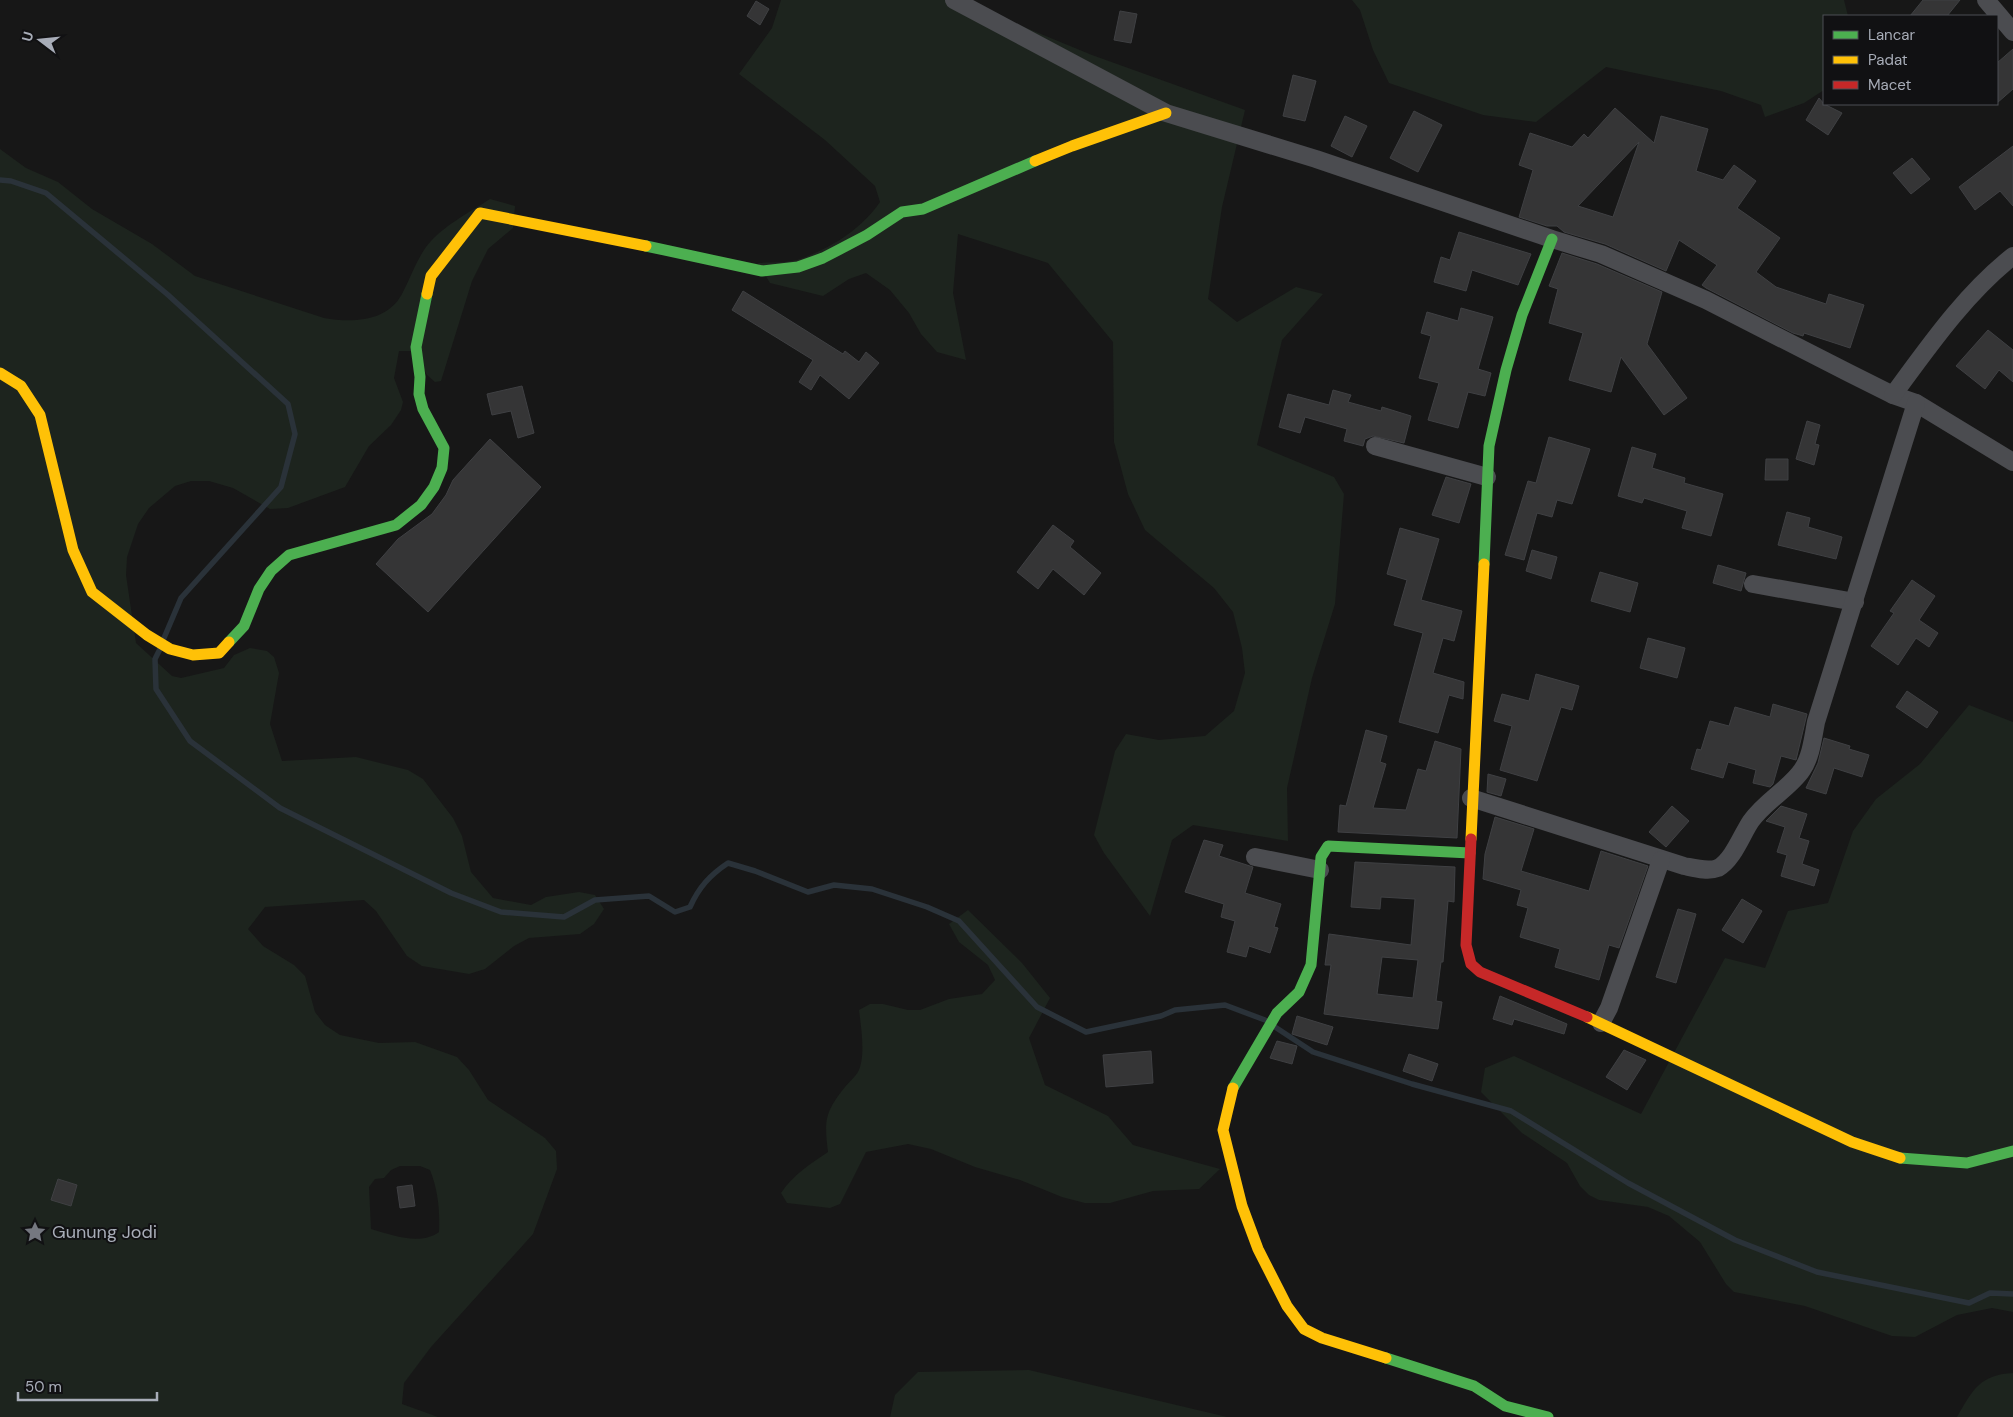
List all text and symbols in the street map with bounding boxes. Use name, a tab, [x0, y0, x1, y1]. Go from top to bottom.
north arrow	[15, 15, 65, 65]
legend	[1823, 15, 1998, 105]
text: Lancar	[1868, 25, 1915, 45]
text: U	[18, 29, 37, 44]
text: Padat	[1868, 50, 1908, 70]
text: Macet	[1868, 75, 1912, 95]
place icon: Gunung Jodi	[22, 1219, 48, 1245]
place label: Gunung Jodi	[52, 1220, 157, 1244]
scale bar	[18, 1370, 156, 1402]
text: 50 m	[25, 1377, 62, 1397]

